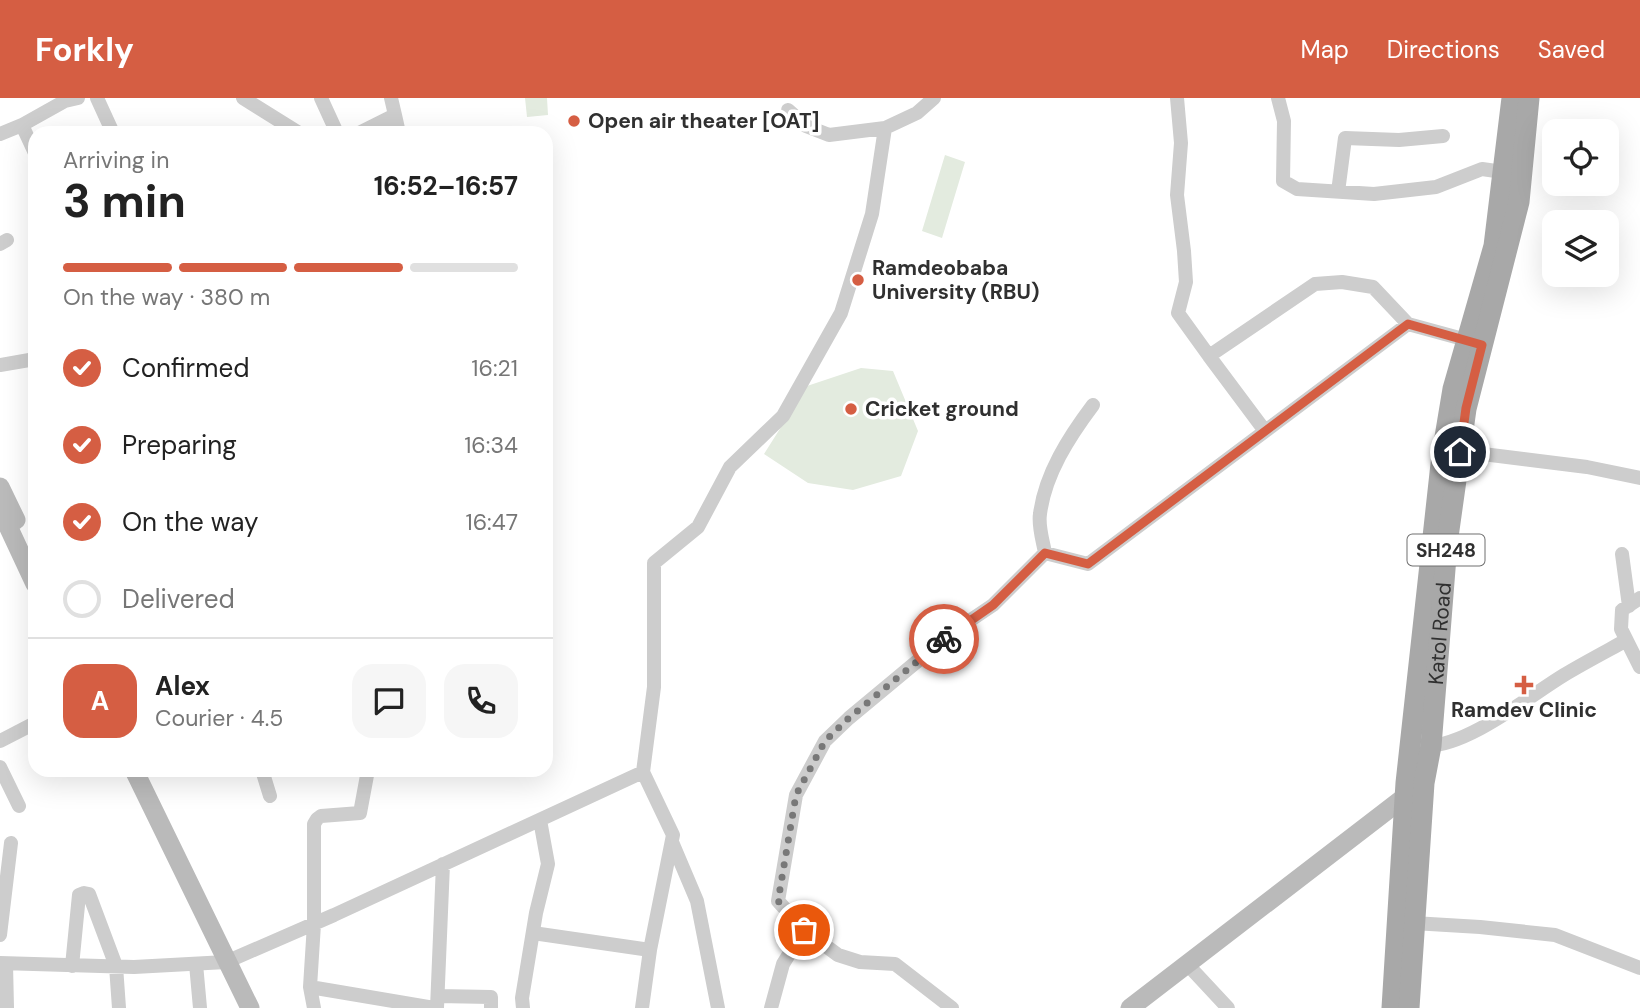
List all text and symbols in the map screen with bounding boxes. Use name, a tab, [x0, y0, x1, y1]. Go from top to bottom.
text: Forkly	[35, 28, 134, 71]
text: Map	[1301, 34, 1349, 65]
text: Directions	[1387, 34, 1500, 65]
text: Saved	[1538, 34, 1605, 65]
place label: Open air theater [OAT]	[588, 107, 819, 135]
marker: Open air theater [OAT]	[566, 113, 582, 129]
map controls	[1542, 119, 1619, 287]
button: locate	[1542, 119, 1619, 196]
text: Arriving in	[63, 145, 169, 175]
text: 16:52–16:57	[374, 169, 518, 203]
text: 3 min	[63, 171, 186, 231]
button: layers	[1542, 210, 1619, 287]
place label: Ramdeobaba University (RBU)	[872, 254, 1039, 306]
marker: Ramdeobaba University (RBU)	[850, 272, 866, 288]
text: On the way · 380 m	[63, 282, 270, 312]
icon: check	[63, 349, 101, 387]
text: Confirmed	[122, 351, 249, 385]
text: 16:21	[471, 353, 518, 383]
place label: Cricket ground	[865, 395, 1019, 423]
marker: Cricket ground	[843, 401, 859, 417]
pin	[1430, 422, 1490, 482]
icon: check	[63, 426, 101, 464]
text: Preparing	[122, 428, 237, 462]
text: 16:34	[464, 430, 518, 460]
icon: home	[1441, 433, 1479, 471]
icon: check	[63, 503, 101, 541]
text: On the way	[122, 505, 258, 539]
text: 16:47	[465, 507, 518, 537]
road number: SH248	[1408, 534, 1484, 565]
street label: Katol Road	[1422, 581, 1458, 686]
text: Delivered	[122, 582, 235, 616]
courier	[909, 604, 979, 674]
icon: bike	[925, 620, 963, 658]
button: chat	[352, 664, 426, 738]
button: phone	[444, 664, 518, 738]
text: Alex	[155, 669, 210, 703]
marker: Ramdev Clinic	[1514, 675, 1534, 695]
text: A	[91, 684, 109, 718]
place label: Ramdev Clinic	[1451, 696, 1597, 724]
text: Courier · 4.5	[155, 703, 283, 733]
pin	[774, 900, 834, 960]
icon: bag	[785, 911, 823, 949]

